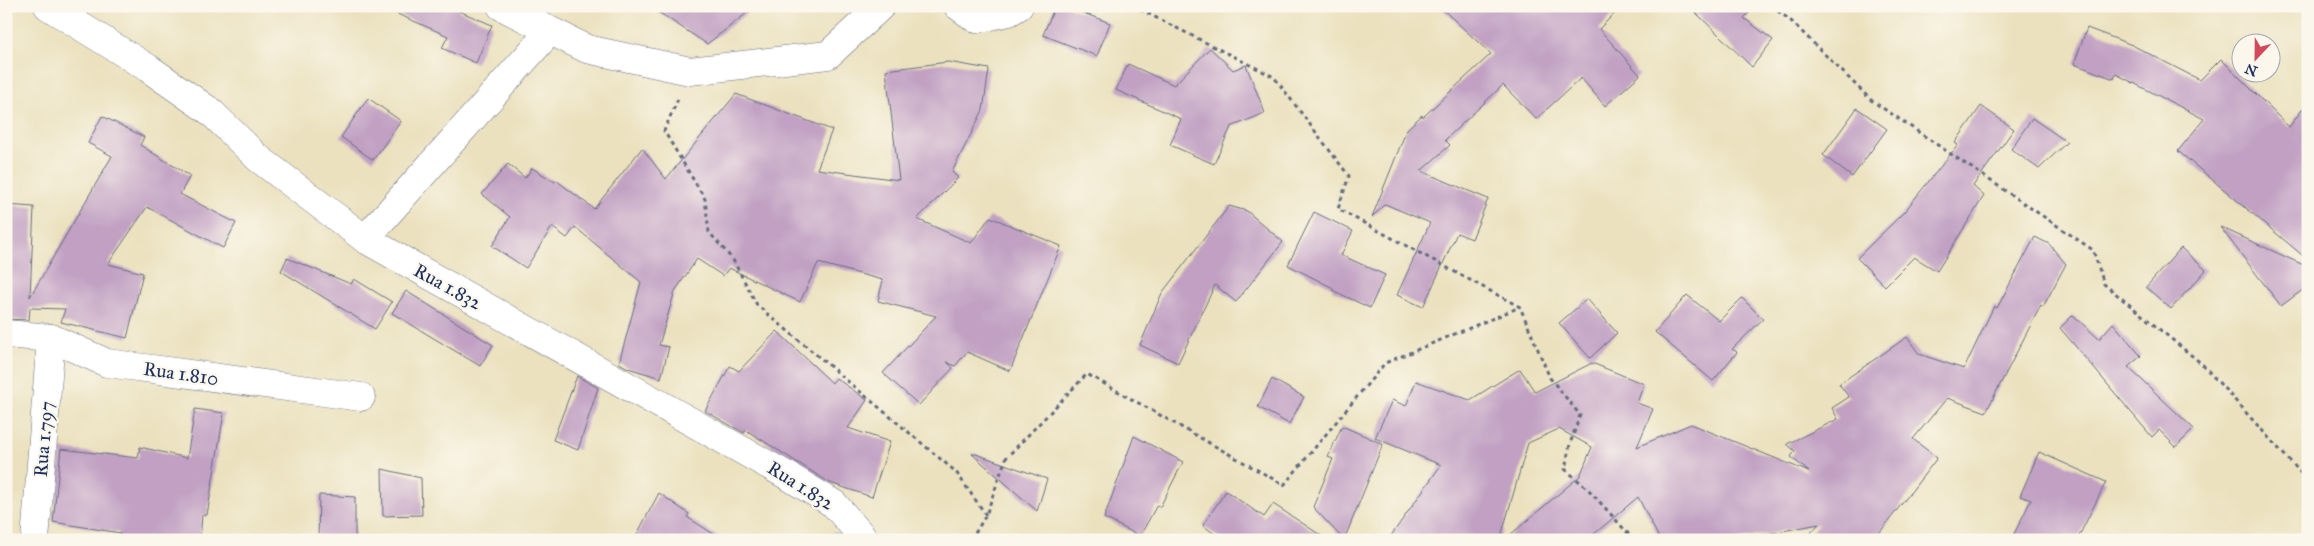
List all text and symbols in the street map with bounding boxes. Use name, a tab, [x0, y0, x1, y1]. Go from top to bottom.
north arrow	[2232, 32, 2282, 82]
text: N	[2243, 59, 2260, 80]
street label: Rua 1.832	[410, 258, 486, 315]
street label: Rua 1.810	[142, 357, 220, 390]
street label: Rua 1.797	[29, 400, 58, 478]
street label: Rua 1.832	[763, 456, 839, 515]

